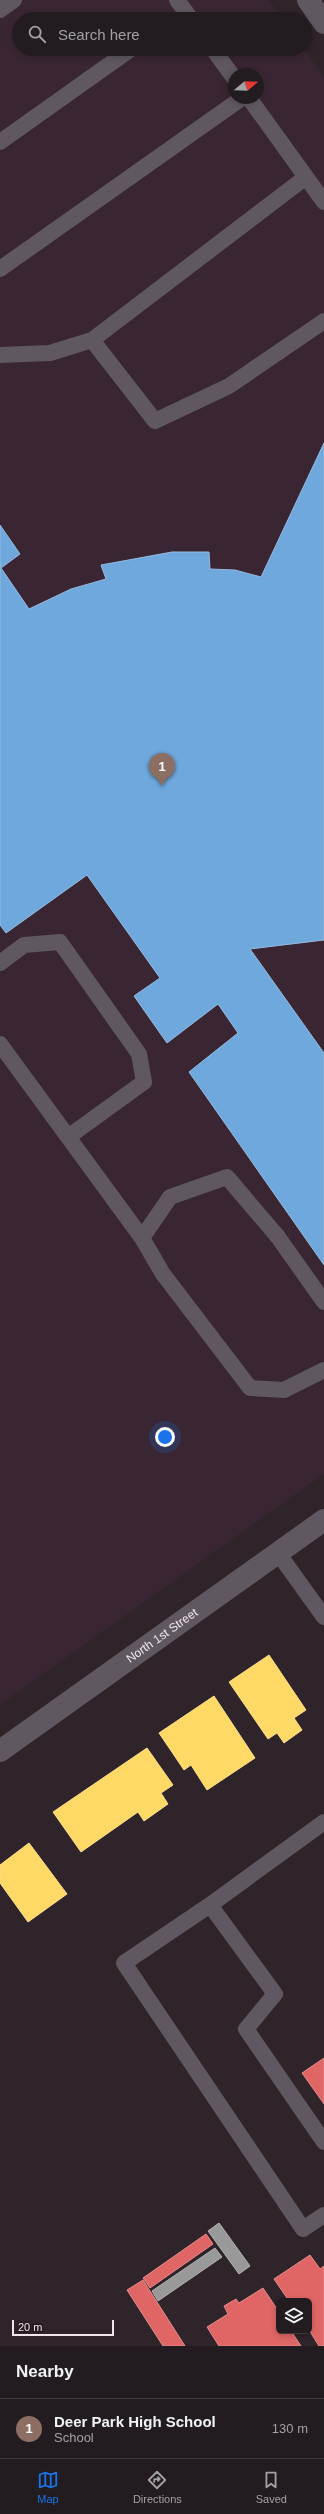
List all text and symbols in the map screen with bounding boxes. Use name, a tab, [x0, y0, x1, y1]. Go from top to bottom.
search box	[12, 12, 312, 56]
icon: search	[26, 23, 48, 45]
text: Search here	[58, 26, 140, 43]
north arrow	[228, 68, 264, 104]
pin: 1	[149, 753, 175, 786]
your location	[155, 1427, 175, 1447]
street label: North 1st Street	[124, 1605, 201, 1666]
map controls	[276, 2298, 312, 2334]
button: layers	[276, 2298, 312, 2334]
scale bar	[12, 2318, 114, 2337]
text: 20 m	[18, 2321, 42, 2333]
text: Nearby	[16, 2362, 74, 2381]
text: Deer Park High School	[54, 2413, 216, 2430]
text: 1	[25, 2421, 33, 2436]
text: 130 m	[272, 2421, 308, 2436]
text: School	[54, 2430, 94, 2445]
tab: Map	[37, 2469, 59, 2505]
tab: Directions	[133, 2469, 182, 2505]
tab: Saved	[256, 2469, 287, 2505]

